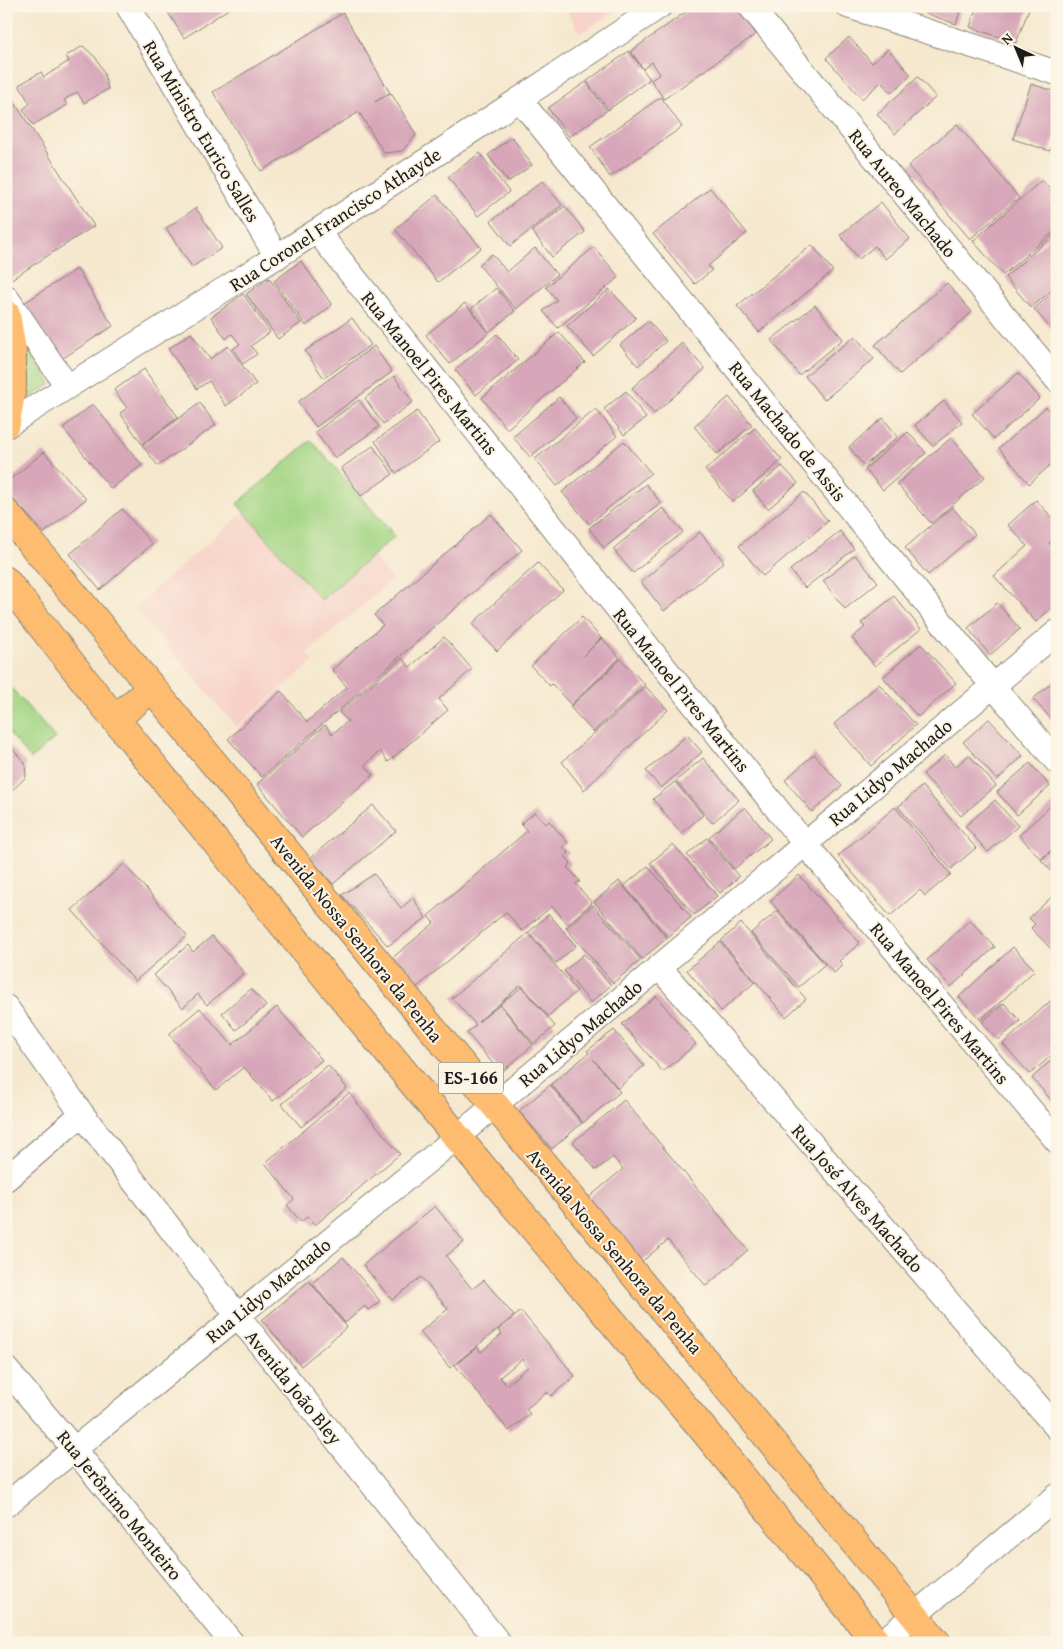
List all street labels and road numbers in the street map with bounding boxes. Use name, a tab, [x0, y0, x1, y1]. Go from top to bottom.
street label: Rua Ministro Eurico Salles	[137, 35, 267, 227]
street label: Rua Aureo Machado	[842, 123, 964, 263]
street label: Rua Coronel Francisco Athayde	[224, 140, 446, 298]
street label: Rua Manoel Pires Martins	[355, 285, 505, 461]
street label: Rua Machado de Assis	[723, 355, 853, 507]
street label: Rua Manoel Pires Martins	[607, 602, 757, 778]
street label: Rua Lidyo Machado	[822, 712, 958, 832]
street label: Avenida Nossa Senhora da Penha	[264, 828, 450, 1048]
street label: Rua Manoel Pires Martins	[864, 916, 1016, 1090]
street label: Rua Lidyo Machado	[512, 973, 648, 1093]
road number: ES-166	[438, 1062, 504, 1094]
street label: Rua José Alves Machado	[785, 1117, 931, 1279]
street label: Avenida Nossa Senhora da Penha	[520, 1142, 710, 1360]
street label: Rua Lidyo Machado	[199, 1231, 337, 1349]
street label: Avenida João Bley	[239, 1323, 350, 1451]
street label: Rua Jerônimo Monteiro	[50, 1424, 190, 1586]

